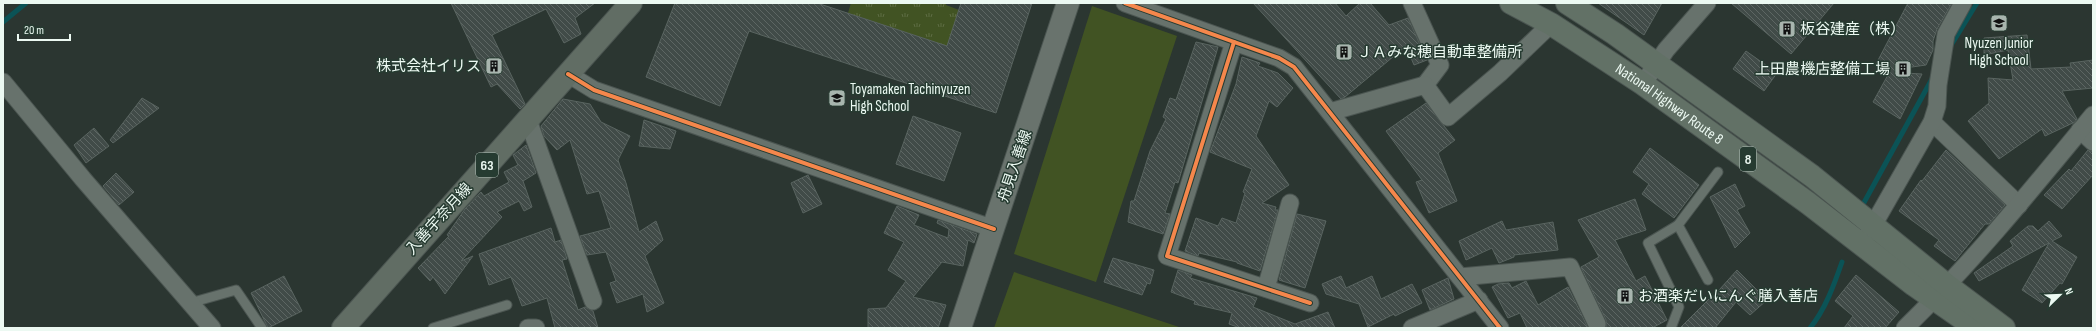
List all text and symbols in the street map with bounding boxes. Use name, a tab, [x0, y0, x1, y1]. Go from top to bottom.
school or university icon: Nyuzen Junior High School	[1989, 13, 2009, 33]
scale bar	[18, 16, 70, 42]
building icon: 板谷建産（株）	[1777, 19, 1797, 39]
place label: 板谷建産（株）	[1800, 20, 1905, 39]
text: 20 m	[24, 23, 44, 38]
place label: Nyuzen Junior High School	[1965, 34, 2034, 70]
building icon: ＪＡみな穂自動車整備所	[1334, 42, 1354, 62]
place label: ＪＡみな穂自動車整備所	[1357, 43, 1522, 62]
building icon: 株式会社イリス	[484, 56, 504, 76]
place label: 株式会社イリス	[376, 57, 481, 76]
street label: National Highway Route 8	[1612, 59, 1727, 148]
building icon: 上田農機店整備工場	[1893, 59, 1913, 79]
place label: 上田農機店整備工場	[1755, 60, 1890, 79]
place label: Toyamaken Tachinyuzen High School	[850, 80, 970, 116]
school or university icon: Toyamaken Tachinyuzen High School	[827, 88, 847, 108]
street label: 舟見入善線	[994, 127, 1036, 205]
road number: 8	[1740, 147, 1756, 171]
road number: 63	[476, 153, 498, 177]
street label: 入善宇奈月線	[402, 179, 476, 259]
north arrow	[2040, 275, 2080, 315]
building icon: お酒楽だいにんぐ膳入善店	[1615, 286, 1635, 306]
text: N	[2062, 286, 2076, 297]
place label: お酒楽だいにんぐ膳入善店	[1638, 287, 1818, 306]

